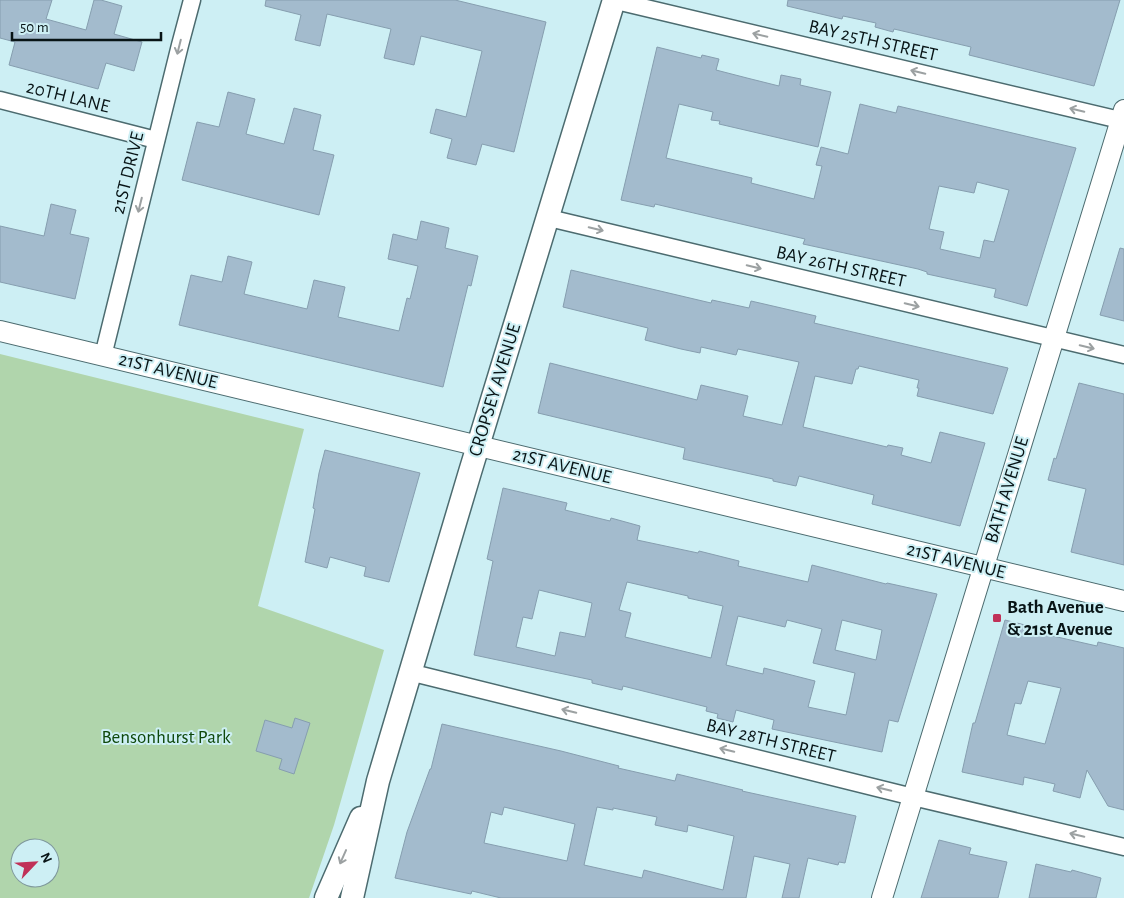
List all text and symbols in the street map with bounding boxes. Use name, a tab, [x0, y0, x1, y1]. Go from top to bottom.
scale bar	[12, 10, 161, 42]
street label: BAY 25TH STREET	[807, 17, 939, 65]
text: 50 m	[20, 20, 49, 35]
one-way arrow	[753, 30, 769, 39]
one-way arrow	[174, 39, 183, 55]
one-way arrow	[911, 67, 927, 76]
street label: 20TH LANE	[24, 77, 112, 117]
one-way arrow	[1069, 105, 1085, 114]
street label: 21ST DRIVE	[109, 130, 147, 216]
one-way arrow	[135, 196, 144, 212]
one-way arrow	[588, 225, 604, 234]
street label: BAY 26TH STREET	[774, 243, 908, 291]
one-way arrow	[746, 263, 762, 272]
one-way arrow	[904, 301, 920, 310]
street label: CROPSEY AVENUE	[466, 321, 524, 459]
one-way arrow	[1079, 343, 1095, 352]
street label: 21ST AVENUE	[117, 350, 219, 392]
street label: BATH AVENUE	[982, 435, 1032, 545]
street label: 21ST AVENUE	[511, 445, 613, 487]
street label: 21ST AVENUE	[905, 540, 1007, 582]
place label: Bath Avenue & 21st Avenue	[1007, 598, 1113, 639]
marker: Bath Avenue & 21st Avenue	[991, 612, 1003, 624]
one-way arrow	[561, 706, 577, 716]
street label: BAY 28TH STREET	[704, 716, 838, 766]
park label: Bensonhurst Park	[101, 728, 231, 747]
one-way arrow	[719, 745, 735, 755]
one-way arrow	[877, 784, 893, 794]
one-way arrow	[1069, 830, 1085, 839]
north arrow	[10, 838, 60, 888]
one-way arrow	[338, 849, 347, 864]
text: N	[37, 851, 54, 865]

